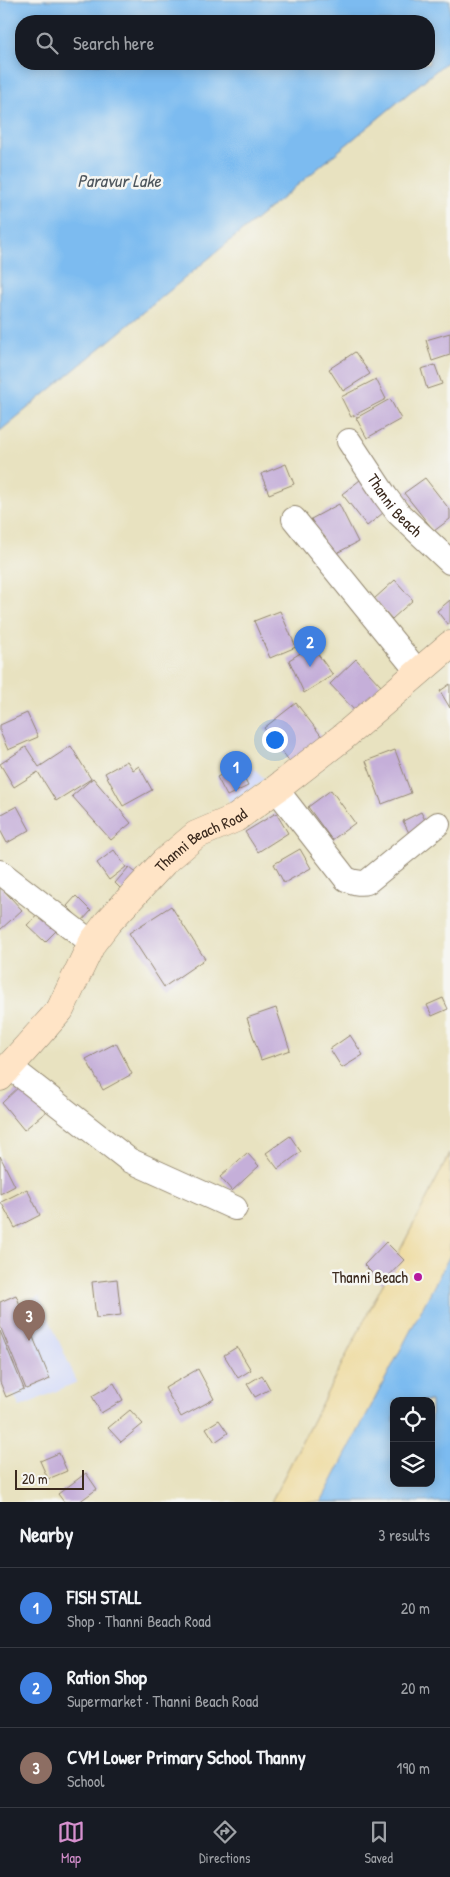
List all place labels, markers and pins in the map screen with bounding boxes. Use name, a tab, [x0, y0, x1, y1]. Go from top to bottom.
pin: 2	[294, 626, 326, 667]
pin: 1	[220, 751, 252, 792]
place label: Thanni Beach	[332, 1266, 408, 1288]
marker: Thanni Beach	[412, 1271, 424, 1283]
pin: 3	[13, 1300, 45, 1341]

